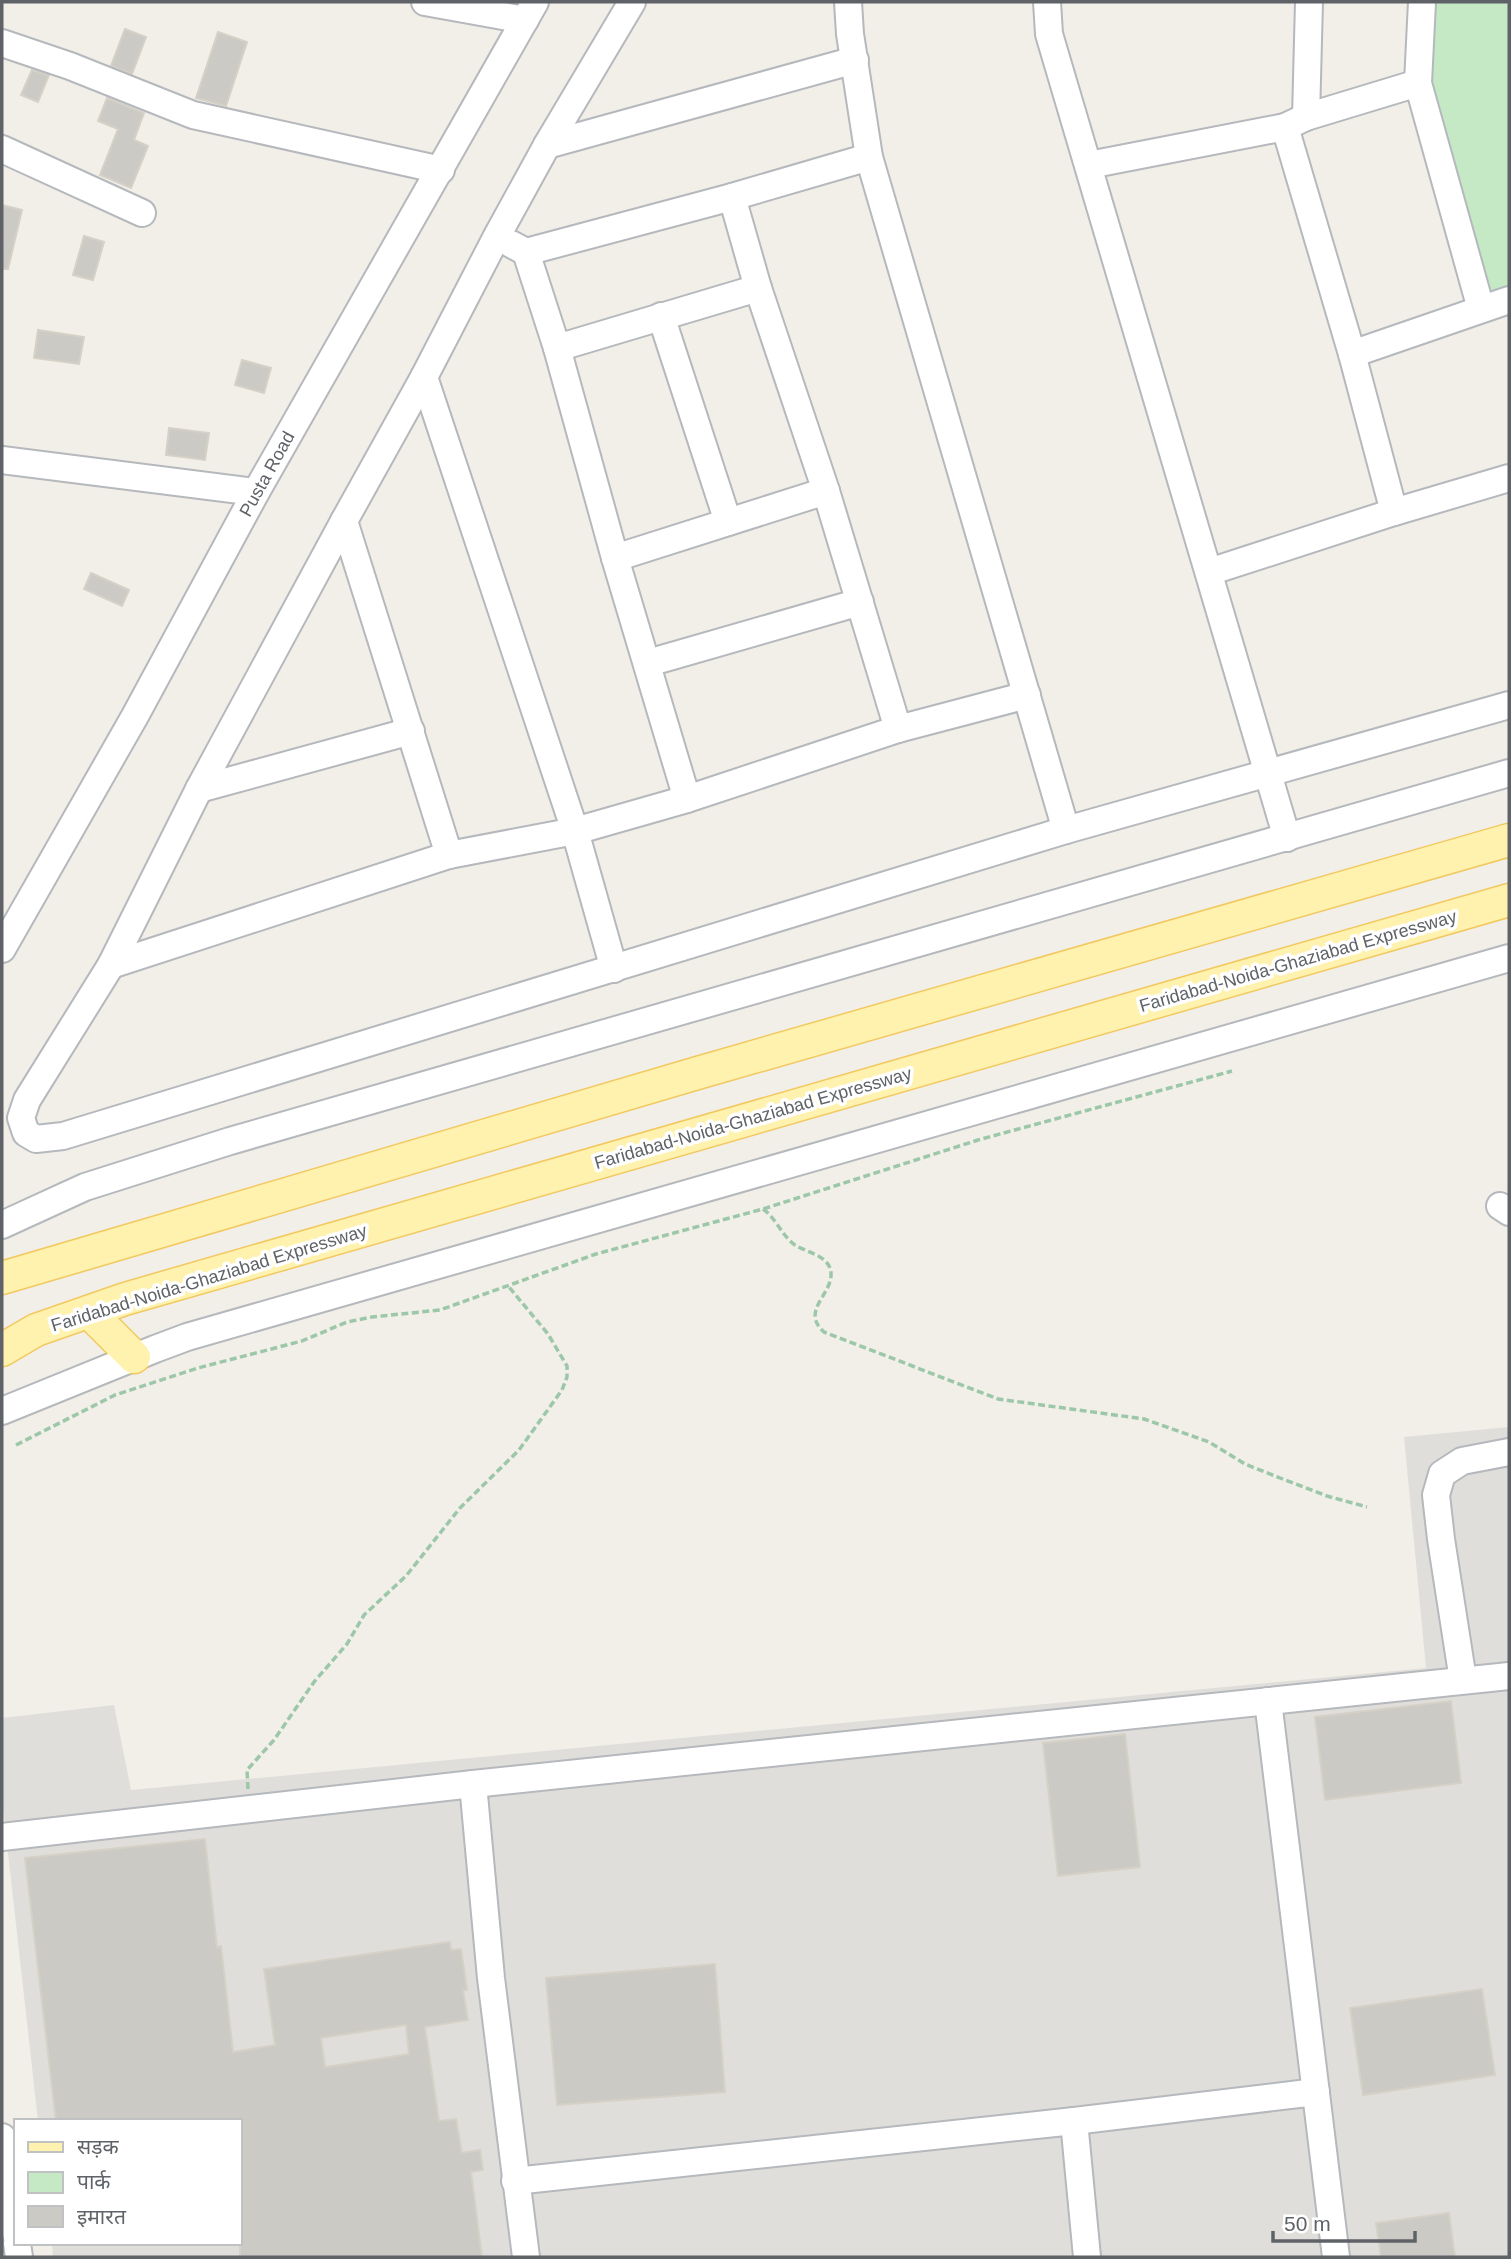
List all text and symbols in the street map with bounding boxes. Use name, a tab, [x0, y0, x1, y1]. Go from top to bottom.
street label: Pusta Road	[235, 428, 299, 520]
street label: Faridabad-Noida-Ghaziabad Expressway	[1137, 906, 1459, 1016]
street label: Faridabad-Noida-Ghaziabad Expressway	[592, 1063, 914, 1173]
street label: Faridabad-Noida-Ghaziabad Expressway	[49, 1220, 369, 1336]
legend	[14, 2119, 242, 2245]
text: सड़क	[77, 2135, 119, 2158]
text: पार्क	[77, 2170, 111, 2193]
scale bar	[1273, 2200, 1415, 2244]
text: इमारत	[77, 2205, 127, 2228]
text: 50 m	[1284, 2212, 1331, 2235]

